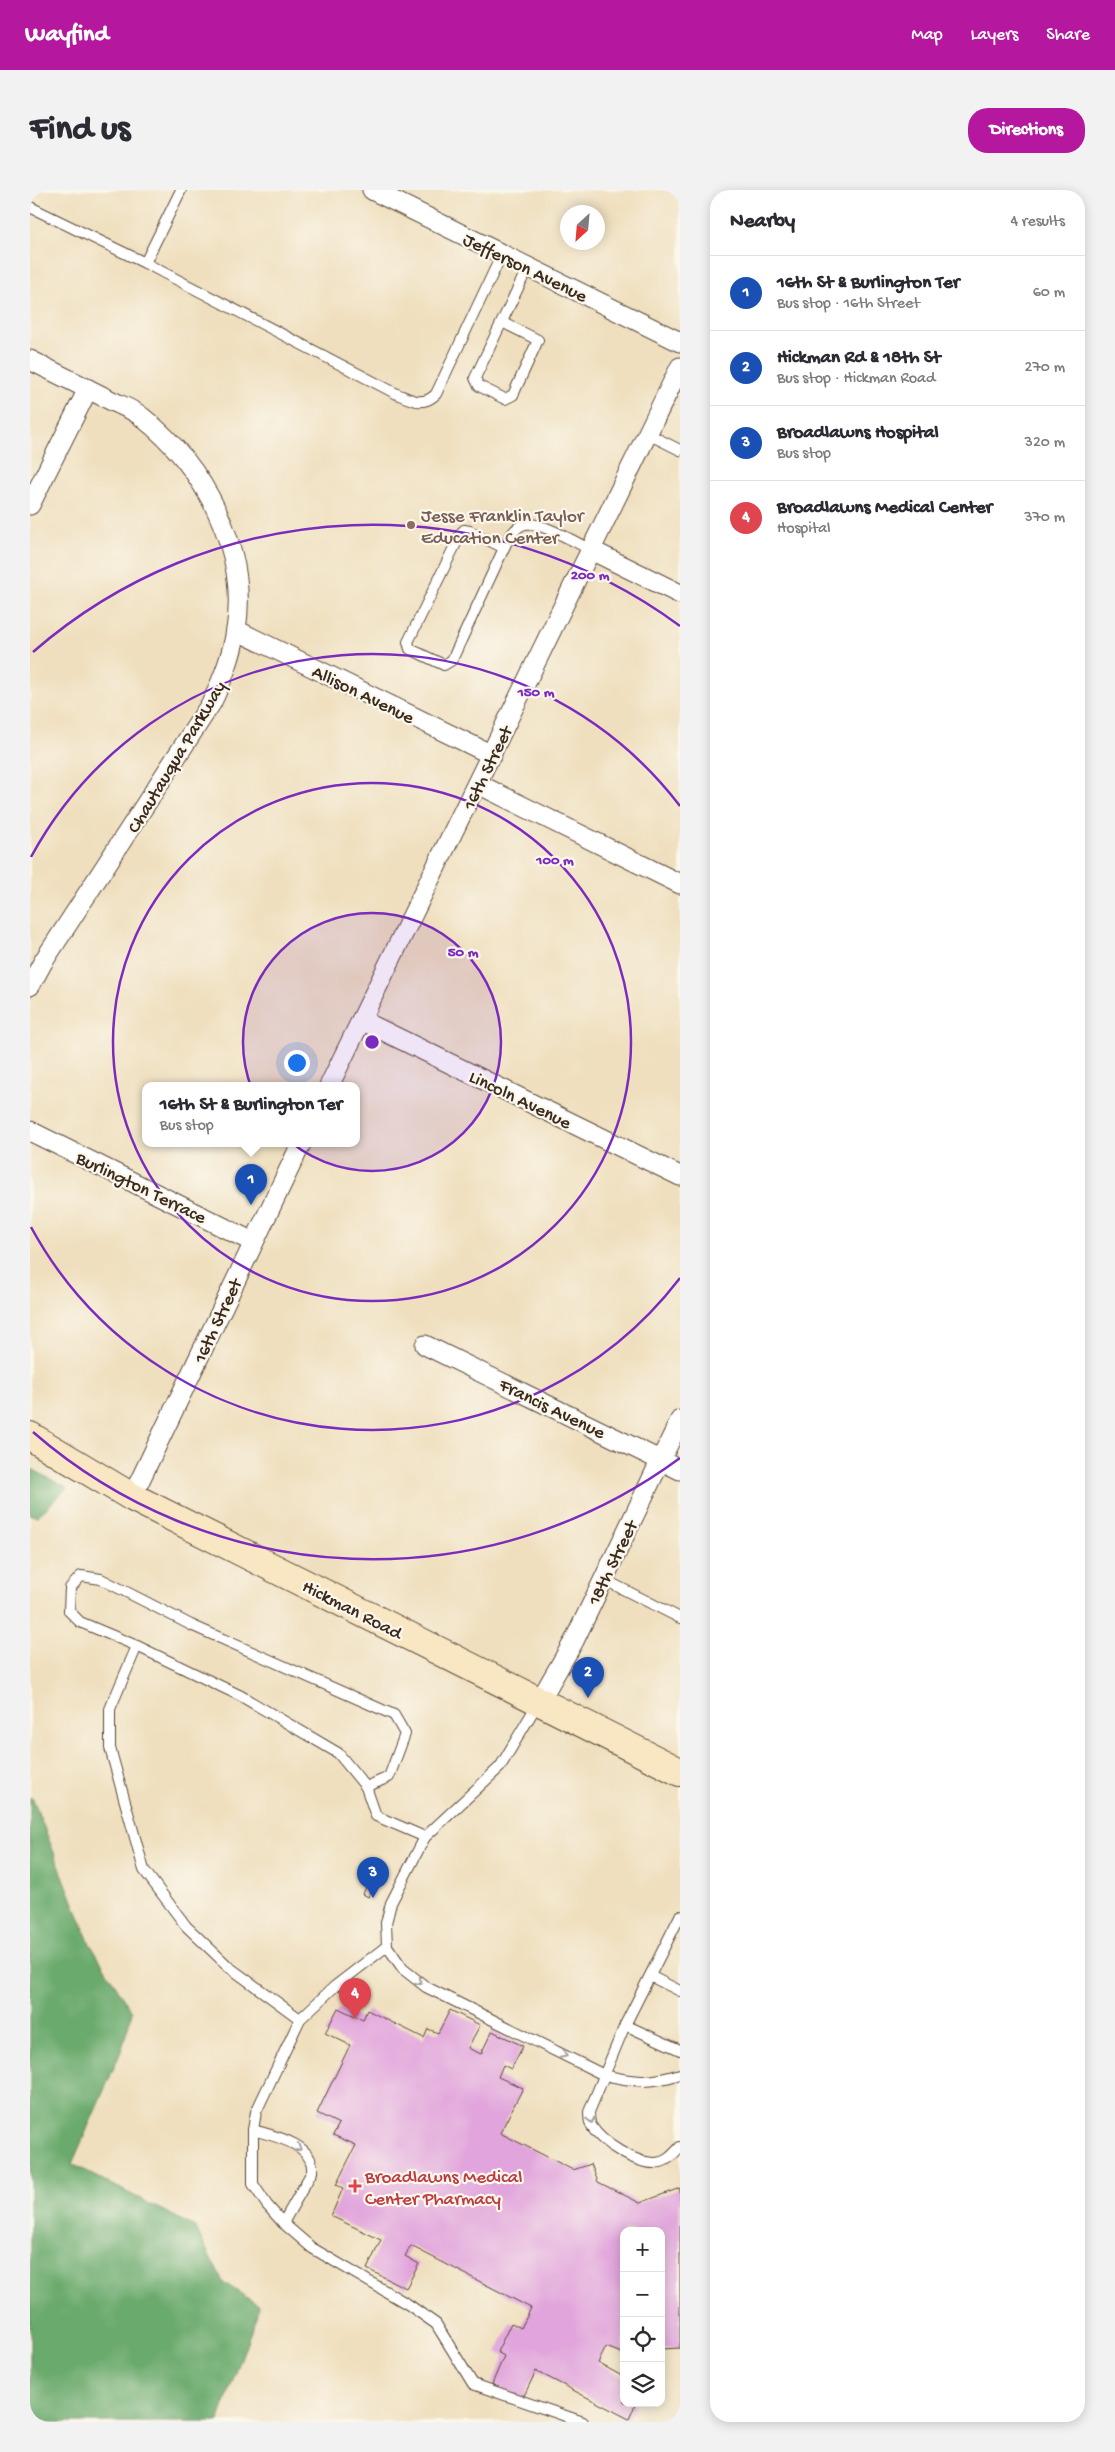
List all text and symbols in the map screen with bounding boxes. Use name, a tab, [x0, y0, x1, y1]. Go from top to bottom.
text: Wayfind	[25, 21, 109, 50]
text: Map	[911, 25, 943, 46]
text: Layers	[971, 25, 1018, 46]
text: Share	[1046, 25, 1090, 46]
button: Directions	[968, 108, 1085, 153]
text: Find us	[30, 110, 130, 151]
north arrow	[560, 205, 605, 250]
text: Nearby	[730, 210, 795, 235]
text: 4 results	[1010, 213, 1065, 232]
street label: Jefferson Avenue	[459, 229, 591, 309]
text: 16th St & Burlington Ter	[777, 272, 960, 295]
text: 1	[743, 284, 749, 303]
text: 60 m	[1033, 284, 1065, 303]
text: Bus stop · 16th Street	[777, 295, 920, 314]
text: Hickman Rd & 18th St	[777, 347, 940, 370]
text: 2	[742, 359, 750, 378]
text: 270 m	[1025, 359, 1065, 378]
text: Bus stop · Hickman Road	[777, 370, 935, 389]
text: Broadlawns Hospital	[777, 422, 939, 445]
text: 3	[742, 434, 750, 453]
text: 320 m	[1025, 434, 1065, 453]
text: Bus stop	[777, 445, 831, 464]
text: Broadlawns Medical Center	[777, 497, 992, 520]
place label: Jesse Franklin Taylor Education Center	[421, 506, 586, 551]
text: 4	[742, 509, 750, 528]
text: 370 m	[1024, 509, 1065, 528]
marker: Jesse Franklin Taylor Education Center	[405, 519, 417, 531]
text: Hospital	[777, 520, 831, 539]
text: 200 m	[571, 567, 610, 585]
street label: Allison Avenue	[307, 661, 418, 731]
street label: Chautauqua Parkway	[123, 677, 233, 838]
text: 150 m	[517, 684, 555, 702]
street label: 16th Street	[459, 721, 520, 815]
text: 100 m	[535, 852, 574, 870]
text: 50 m	[448, 944, 479, 962]
centre of rings	[363, 1033, 381, 1051]
your location	[284, 1050, 310, 1076]
street label: Lincoln Avenue	[464, 1066, 575, 1136]
popup	[142, 1082, 360, 1147]
text: 16th St & Burlington Ter	[160, 1094, 342, 1117]
text: Bus stop	[160, 1117, 214, 1136]
street label: Burlington Terrace	[71, 1147, 209, 1231]
pin: 1	[235, 1164, 267, 1205]
street label: 16th Street	[189, 1274, 250, 1368]
street label: Francis Avenue	[494, 1374, 608, 1446]
street label: 18th Street	[583, 1515, 645, 1610]
street label: Hickman Road	[298, 1576, 407, 1647]
pin: 2	[572, 1657, 604, 1698]
pin: 3	[357, 1857, 389, 1898]
one-way arrow	[413, 1976, 423, 1985]
pin: 4	[339, 1978, 371, 2019]
one-way arrow	[559, 2049, 568, 2060]
one-way arrow	[585, 2116, 595, 2124]
one-way arrow	[292, 2142, 301, 2152]
place label: Broadlawns Medical Center Pharmacy	[364, 2167, 522, 2212]
marker: Broadlawns Medical Center Pharmacy	[349, 2180, 361, 2192]
map controls	[620, 2227, 665, 2407]
button: +	[620, 2227, 665, 2272]
button: −	[620, 2272, 665, 2317]
button: locate	[620, 2317, 665, 2362]
button: layers	[620, 2362, 665, 2407]

